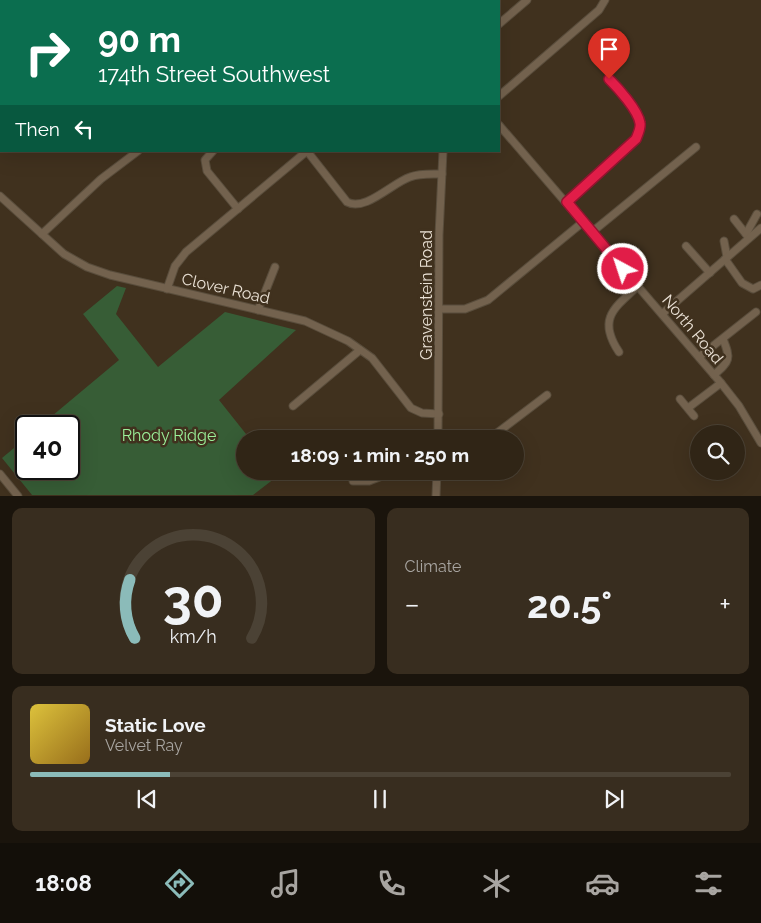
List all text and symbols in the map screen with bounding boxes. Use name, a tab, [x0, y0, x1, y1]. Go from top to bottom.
text: 90 m	[98, 19, 181, 60]
icon: right	[15, 20, 80, 85]
pin	[588, 28, 630, 79]
icon: arrive	[595, 35, 623, 63]
text: 174th Street Southwest	[98, 61, 330, 87]
icon: left	[70, 115, 98, 143]
text: Then	[15, 118, 60, 140]
street label: Gravenstein Road	[417, 230, 436, 360]
position arrow	[596, 242, 648, 294]
street label: Clover Road	[180, 269, 272, 308]
street label: North Road	[658, 291, 727, 368]
speed limit sign: 40	[15, 415, 80, 480]
map controls	[690, 425, 745, 480]
button: search	[690, 425, 745, 480]
park label: Rhody Ridge	[122, 426, 216, 445]
text: 18:09 · 1 min · 250 m	[291, 444, 469, 466]
text: Climate	[405, 557, 461, 576]
text: 30	[163, 568, 224, 629]
text: 20.5°	[527, 582, 612, 627]
text: −	[405, 588, 420, 621]
text: +	[719, 588, 731, 621]
text: km/h	[170, 626, 217, 647]
text: Static Love	[105, 714, 206, 736]
text: Velvet Ray	[105, 736, 183, 755]
icon: previous	[133, 785, 161, 813]
icon: pause	[366, 785, 394, 813]
icon: next	[600, 785, 628, 813]
icon: directions	[162, 866, 197, 901]
icon: music	[268, 866, 303, 901]
icon: phone	[374, 866, 409, 901]
icon: climate	[479, 866, 514, 901]
icon: car	[585, 866, 620, 901]
icon: filters	[691, 866, 726, 901]
text: 18:08	[35, 870, 92, 896]

